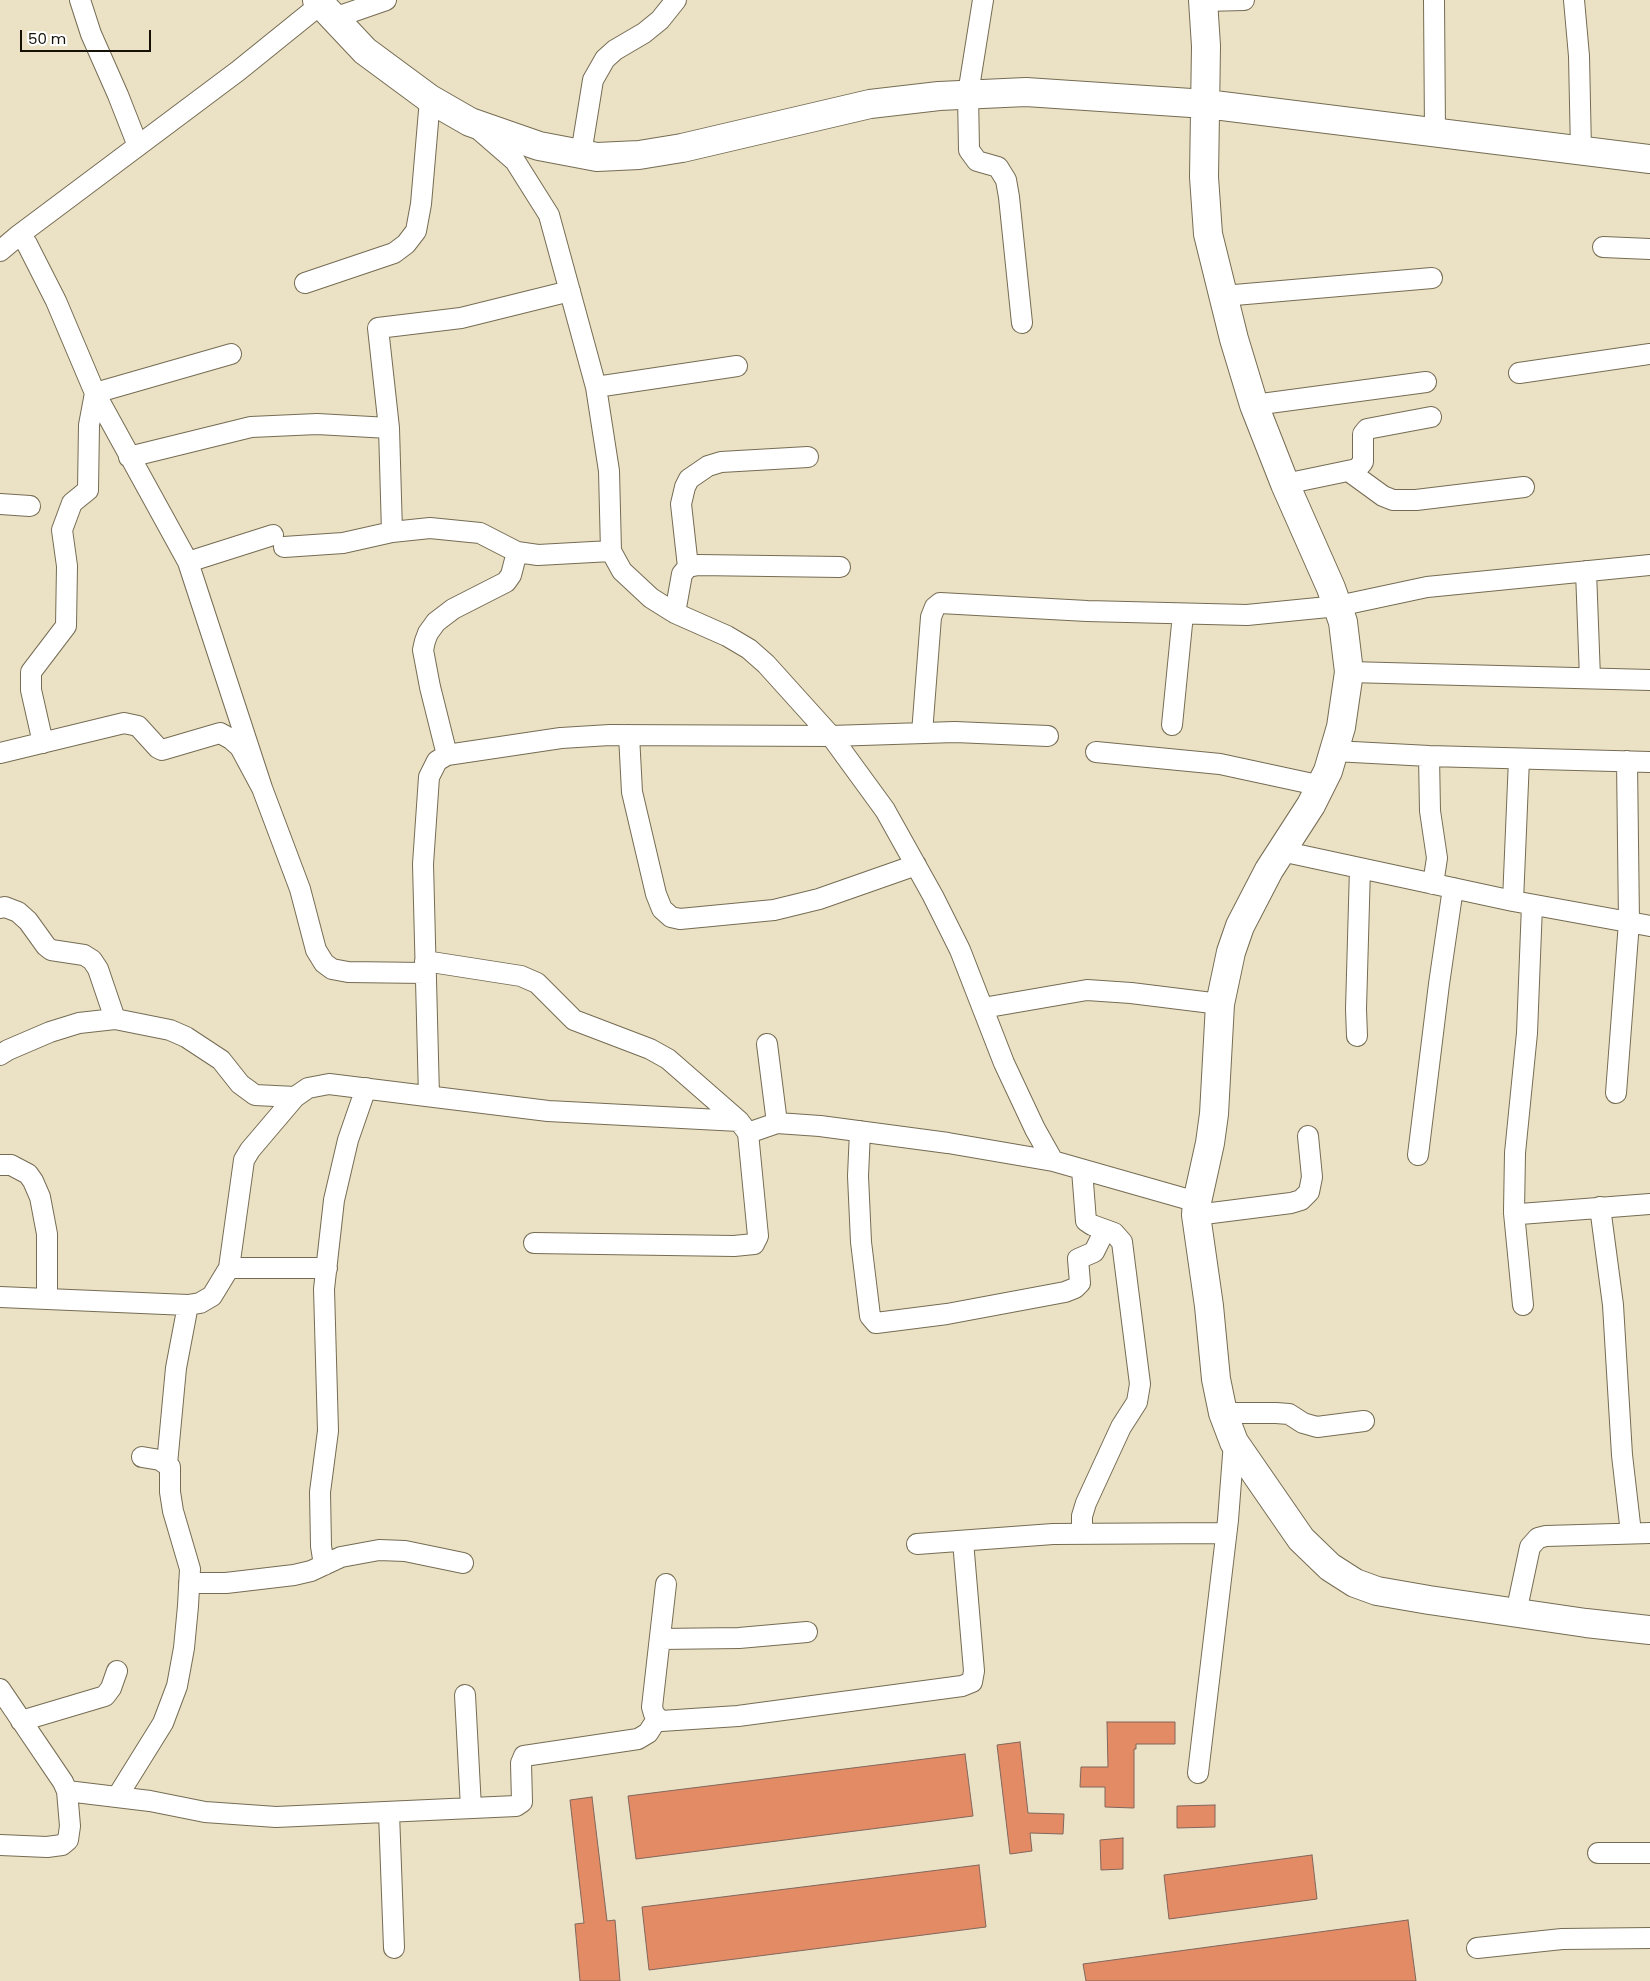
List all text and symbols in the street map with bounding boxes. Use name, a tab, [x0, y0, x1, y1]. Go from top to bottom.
scale bar	[22, 20, 154, 52]
text: 50 m	[28, 28, 66, 49]

